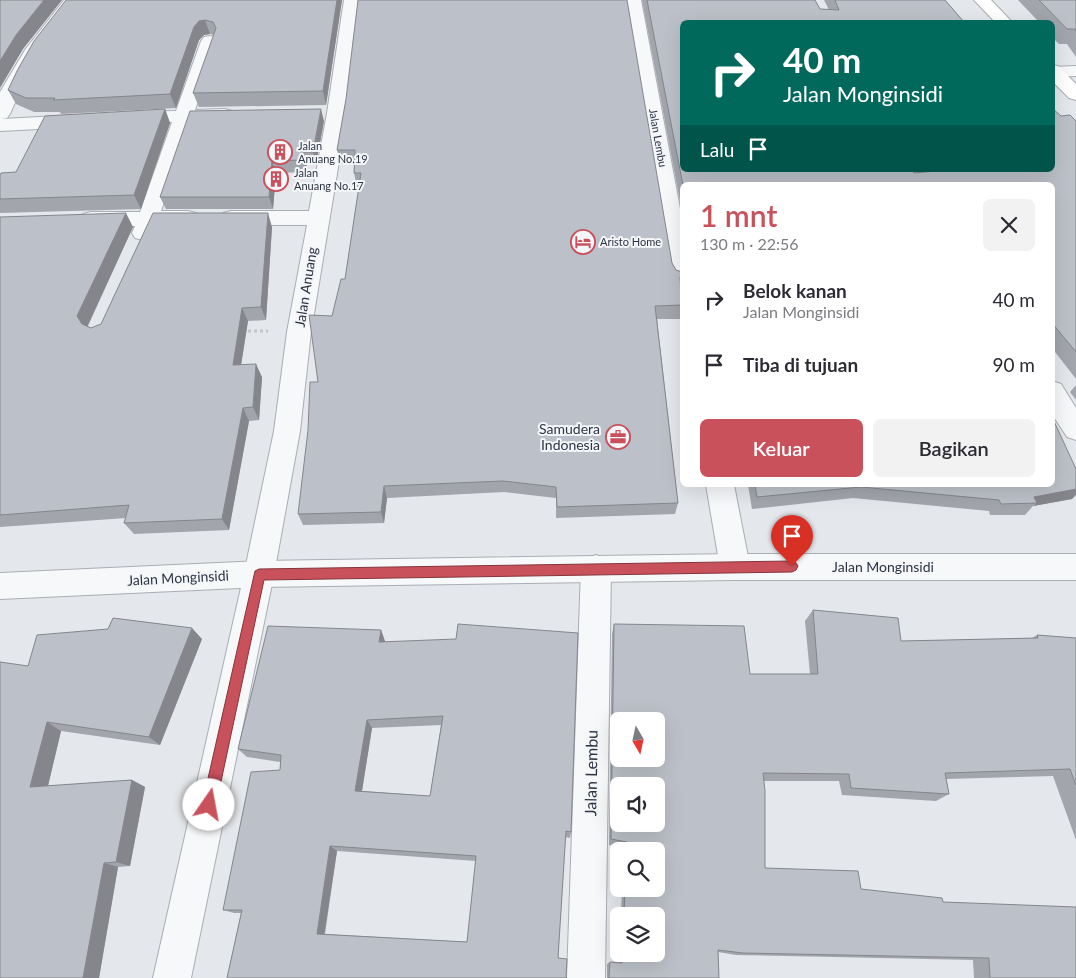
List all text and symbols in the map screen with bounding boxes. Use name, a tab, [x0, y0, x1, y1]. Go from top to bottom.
text: 40 m	[783, 38, 861, 80]
icon: right	[700, 40, 765, 105]
text: Jalan Monginsidi	[783, 80, 943, 107]
street label: Jalan Lembu	[647, 108, 670, 168]
icon: arrive	[744, 135, 772, 163]
text: Lalu	[700, 138, 734, 161]
building icon: Jalan Anuang No.19	[267, 139, 293, 165]
place label: Jalan Anuang No.19	[298, 139, 368, 165]
building icon: Jalan Anuang No.17	[263, 166, 289, 192]
place label: Jalan Anuang No.17	[294, 166, 364, 192]
text: 1 mnt	[700, 197, 777, 233]
button: close	[983, 199, 1035, 251]
hotel icon: Aristo Home	[570, 229, 596, 255]
text: 130 m · 22:56	[700, 234, 799, 253]
place label: Aristo Home	[600, 235, 661, 248]
street label: Jalan Anuang	[291, 246, 320, 328]
text: Belok kanan	[743, 279, 847, 302]
icon: right	[700, 286, 728, 314]
text: 40 m	[992, 288, 1035, 311]
text: Jalan Monginsidi	[743, 302, 859, 321]
icon: arrive	[700, 351, 728, 379]
text: Tiba di tujuan	[743, 353, 858, 376]
text: 90 m	[992, 353, 1035, 376]
button: Keluar	[700, 419, 863, 477]
button: Bagikan	[873, 419, 1035, 477]
place label: Samudera Indonesia	[539, 420, 600, 453]
office icon: Samudera Indonesia	[605, 424, 631, 450]
pin	[771, 515, 813, 566]
icon: arrive	[778, 522, 806, 550]
street label: Jalan Monginsidi	[832, 558, 934, 575]
street label: Jalan Monginsidi	[127, 566, 229, 589]
north arrow	[610, 712, 665, 768]
map controls	[610, 712, 665, 962]
street label: Jalan Lembu	[580, 730, 601, 816]
button: sound	[610, 777, 665, 832]
position arrow	[182, 778, 234, 830]
button: search	[610, 842, 665, 897]
button: layers	[610, 907, 665, 962]

